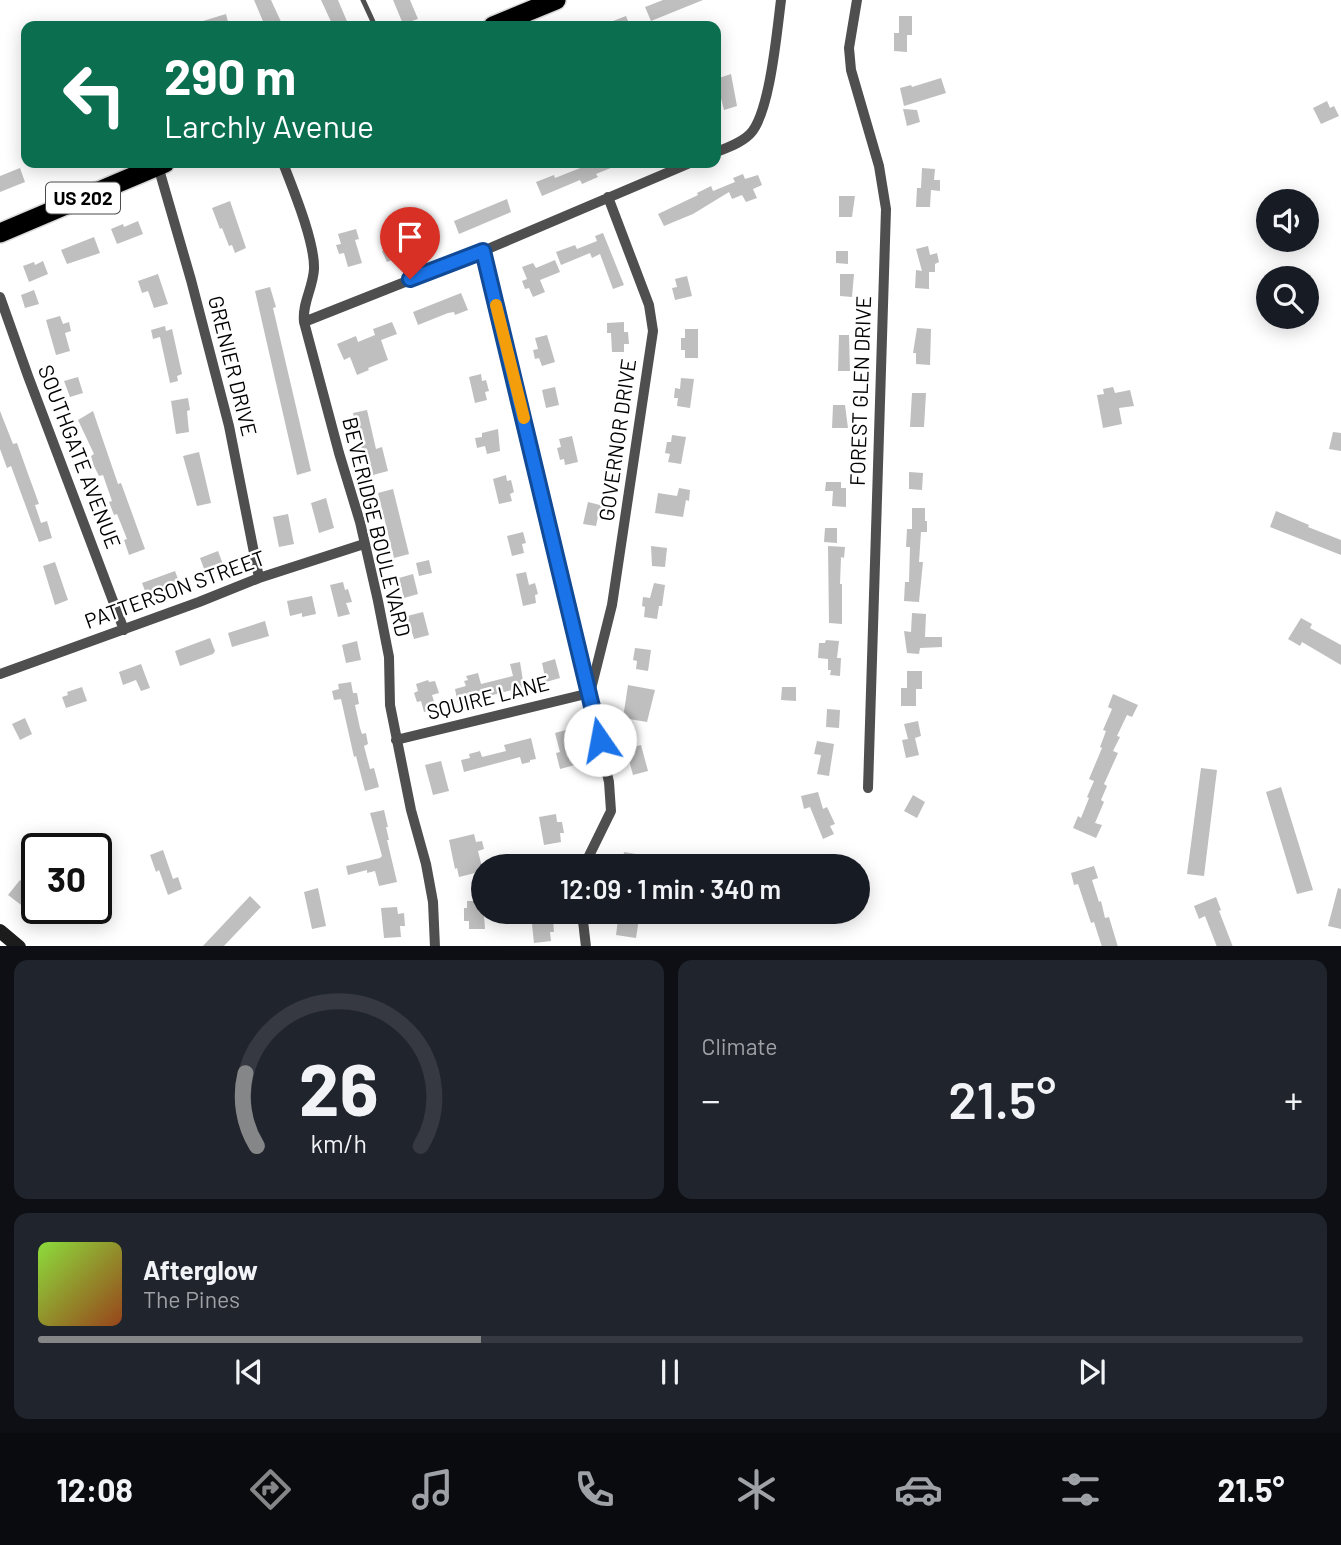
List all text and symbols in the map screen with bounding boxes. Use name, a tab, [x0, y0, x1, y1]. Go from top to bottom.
text: 290 m	[164, 46, 296, 105]
icon: left	[49, 49, 140, 140]
text: Larchly Avenue	[164, 106, 374, 144]
road number: US 202	[46, 182, 120, 214]
map controls	[1256, 189, 1319, 329]
button: sound	[1256, 189, 1319, 252]
pin	[380, 207, 440, 279]
icon: arrive	[391, 218, 429, 256]
button: search	[1256, 266, 1319, 329]
street label: GRENIER DRIVE	[204, 293, 263, 438]
street label: FOREST GLEN DRIVE	[844, 295, 875, 487]
street label: GOVERNOR DRIVE	[593, 357, 640, 523]
street label: SOUTHGATE AVENUE	[34, 361, 127, 552]
street label: BEVERIDGE BOULEVARD	[338, 414, 417, 639]
street label: PATTERSON STREET	[81, 544, 268, 633]
street label: SQUIRE LANE	[424, 669, 551, 724]
position arrow	[563, 703, 637, 777]
speed limit sign: 30	[21, 833, 112, 924]
text: 12:09 · 1 min · 340 m	[560, 873, 781, 904]
text: Climate	[702, 1032, 778, 1060]
text: 26	[299, 1043, 379, 1131]
text: 21.5°	[948, 1067, 1056, 1129]
text: −	[702, 1076, 721, 1122]
text: +	[1284, 1076, 1303, 1122]
text: km/h	[310, 1127, 367, 1157]
text: Afterglow	[143, 1254, 258, 1285]
text: The Pines	[143, 1285, 240, 1313]
icon: previous	[230, 1353, 268, 1391]
icon: pause	[651, 1353, 689, 1391]
icon: next	[1073, 1353, 1111, 1391]
icon: directions	[246, 1465, 295, 1514]
icon: music	[408, 1465, 457, 1514]
icon: phone	[570, 1465, 619, 1514]
icon: climate	[732, 1465, 781, 1514]
icon: car	[894, 1465, 943, 1514]
icon: filters	[1056, 1465, 1105, 1514]
text: 12:08	[56, 1470, 133, 1508]
text: 21.5°	[1217, 1470, 1284, 1508]

